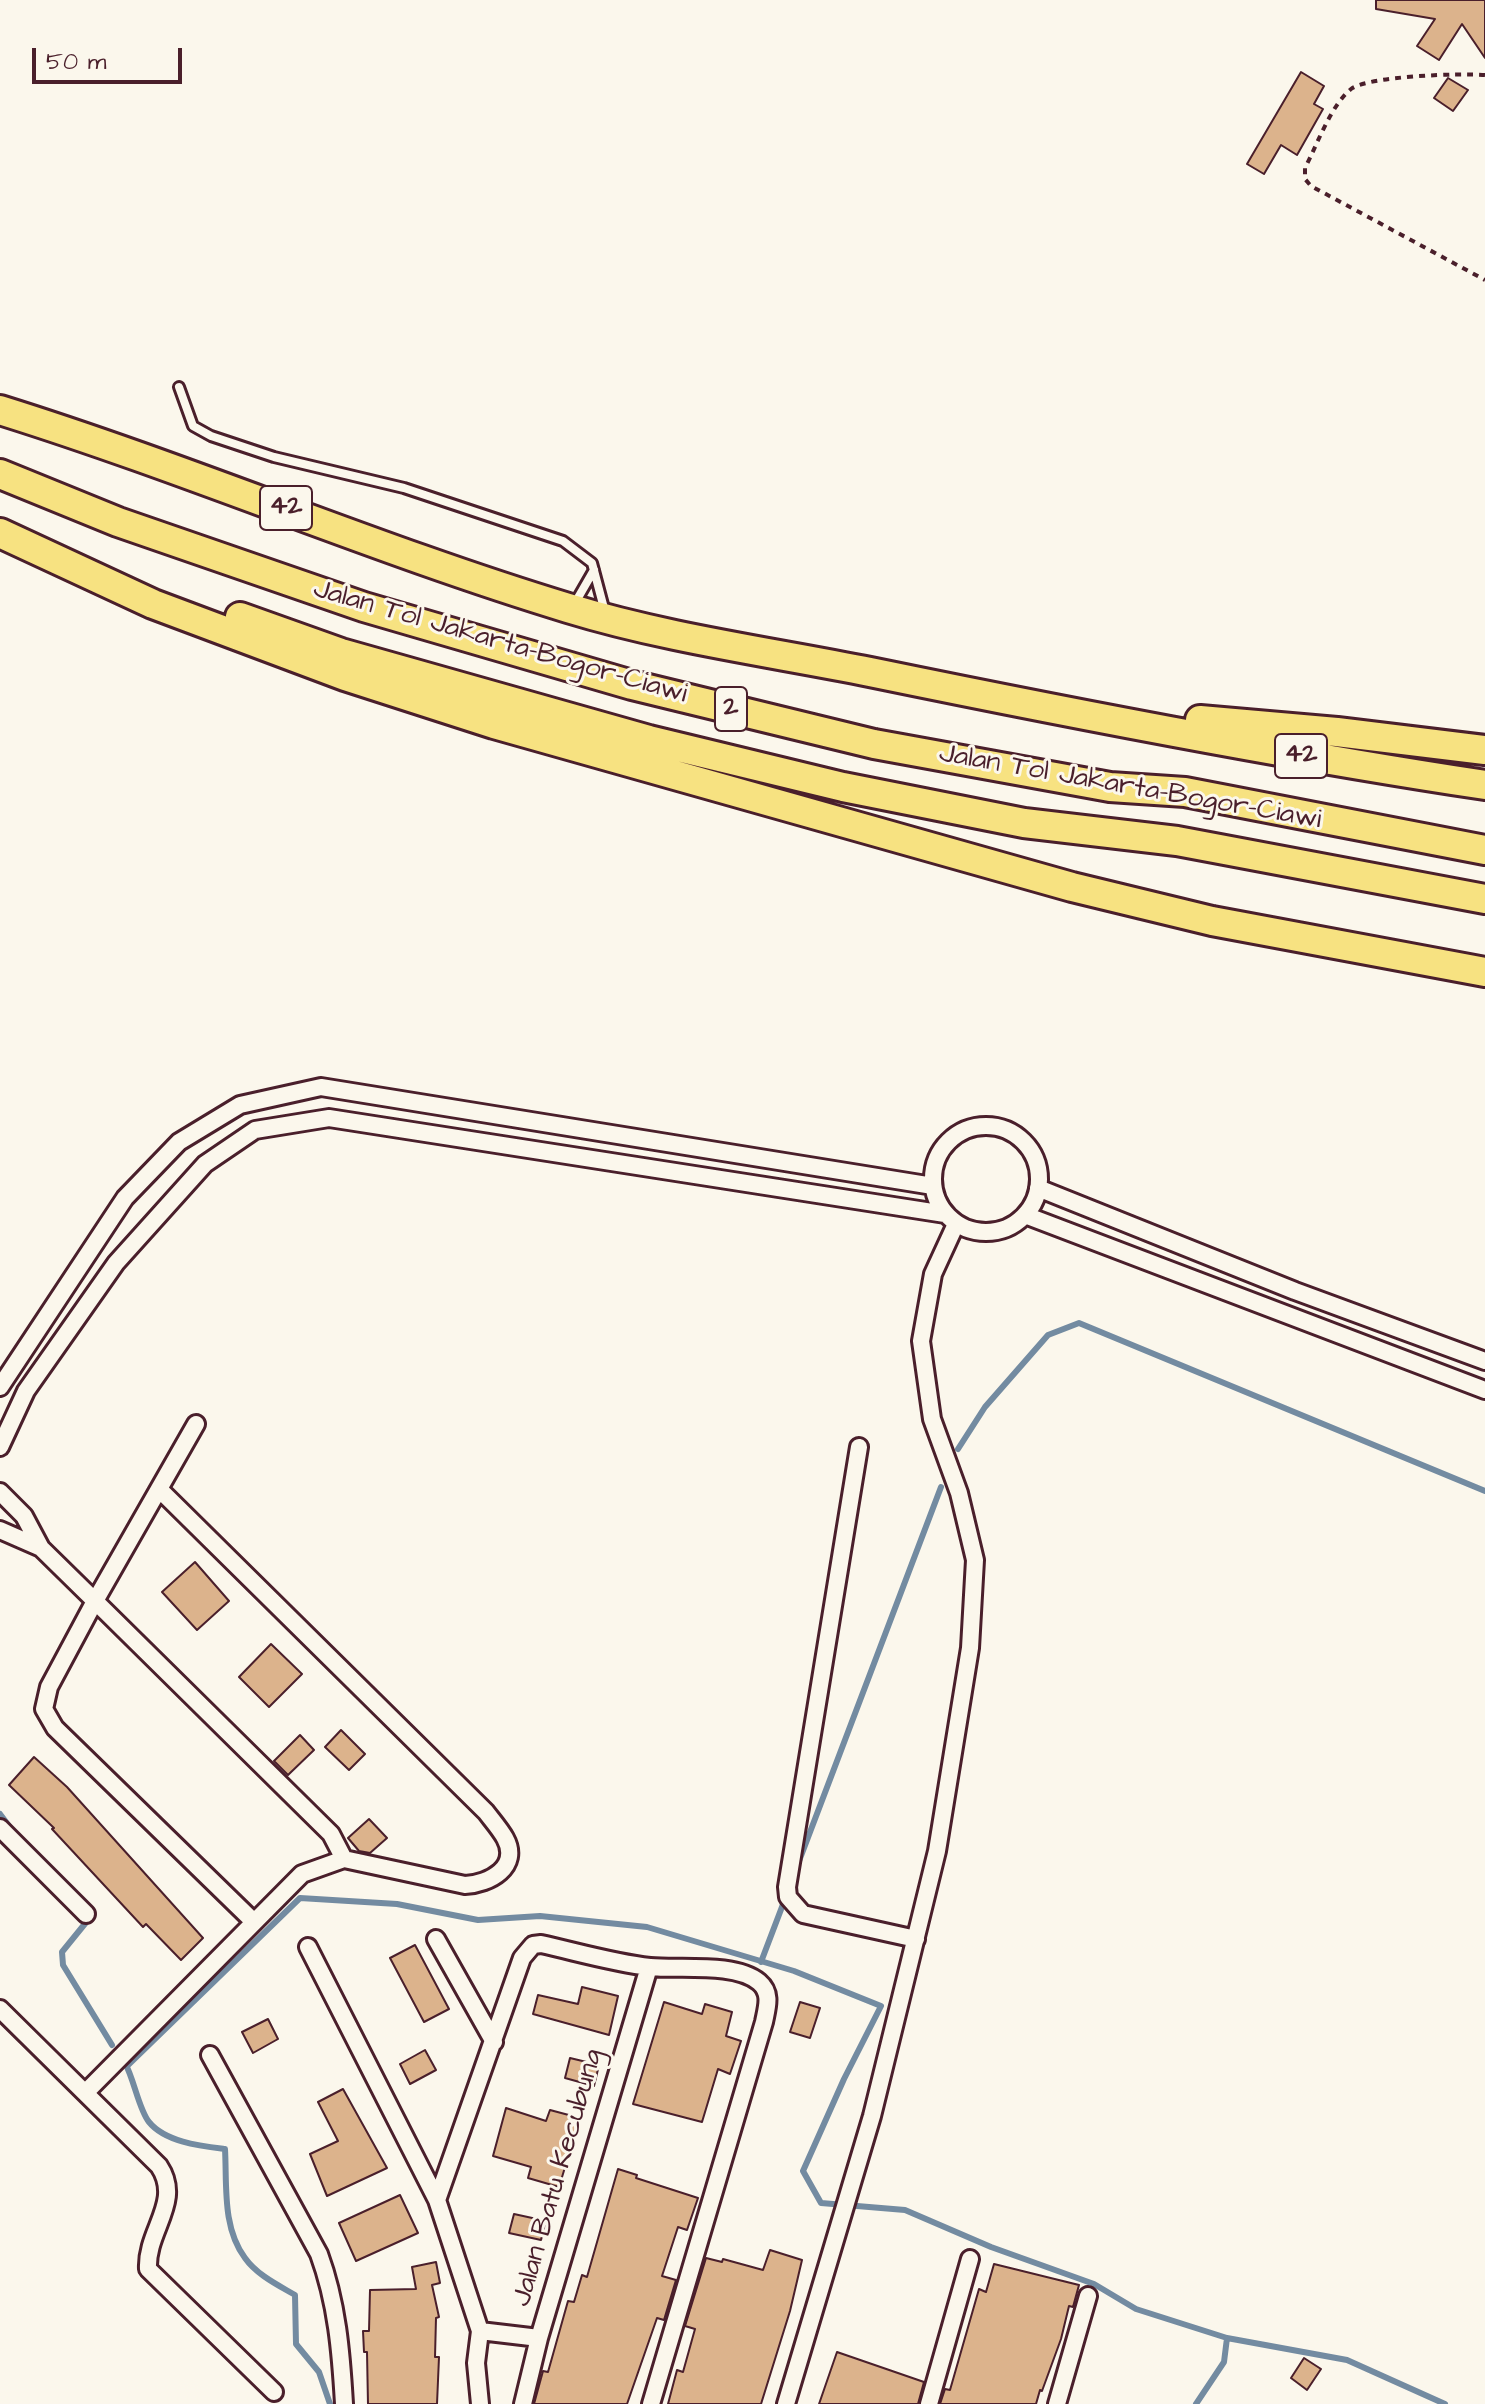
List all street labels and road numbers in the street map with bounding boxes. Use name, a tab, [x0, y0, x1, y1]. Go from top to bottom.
road number: 42	[260, 486, 312, 530]
street label: Jalan Tol Jakarta–Bogor–Ciawi	[309, 573, 691, 713]
road number: 2	[715, 687, 747, 731]
road number: 42	[1275, 734, 1327, 778]
street label: Jalan Tol Jakarta–Bogor–Ciawi	[936, 738, 1324, 838]
street label: Jalan Batu Kecubung	[506, 2045, 612, 2311]

